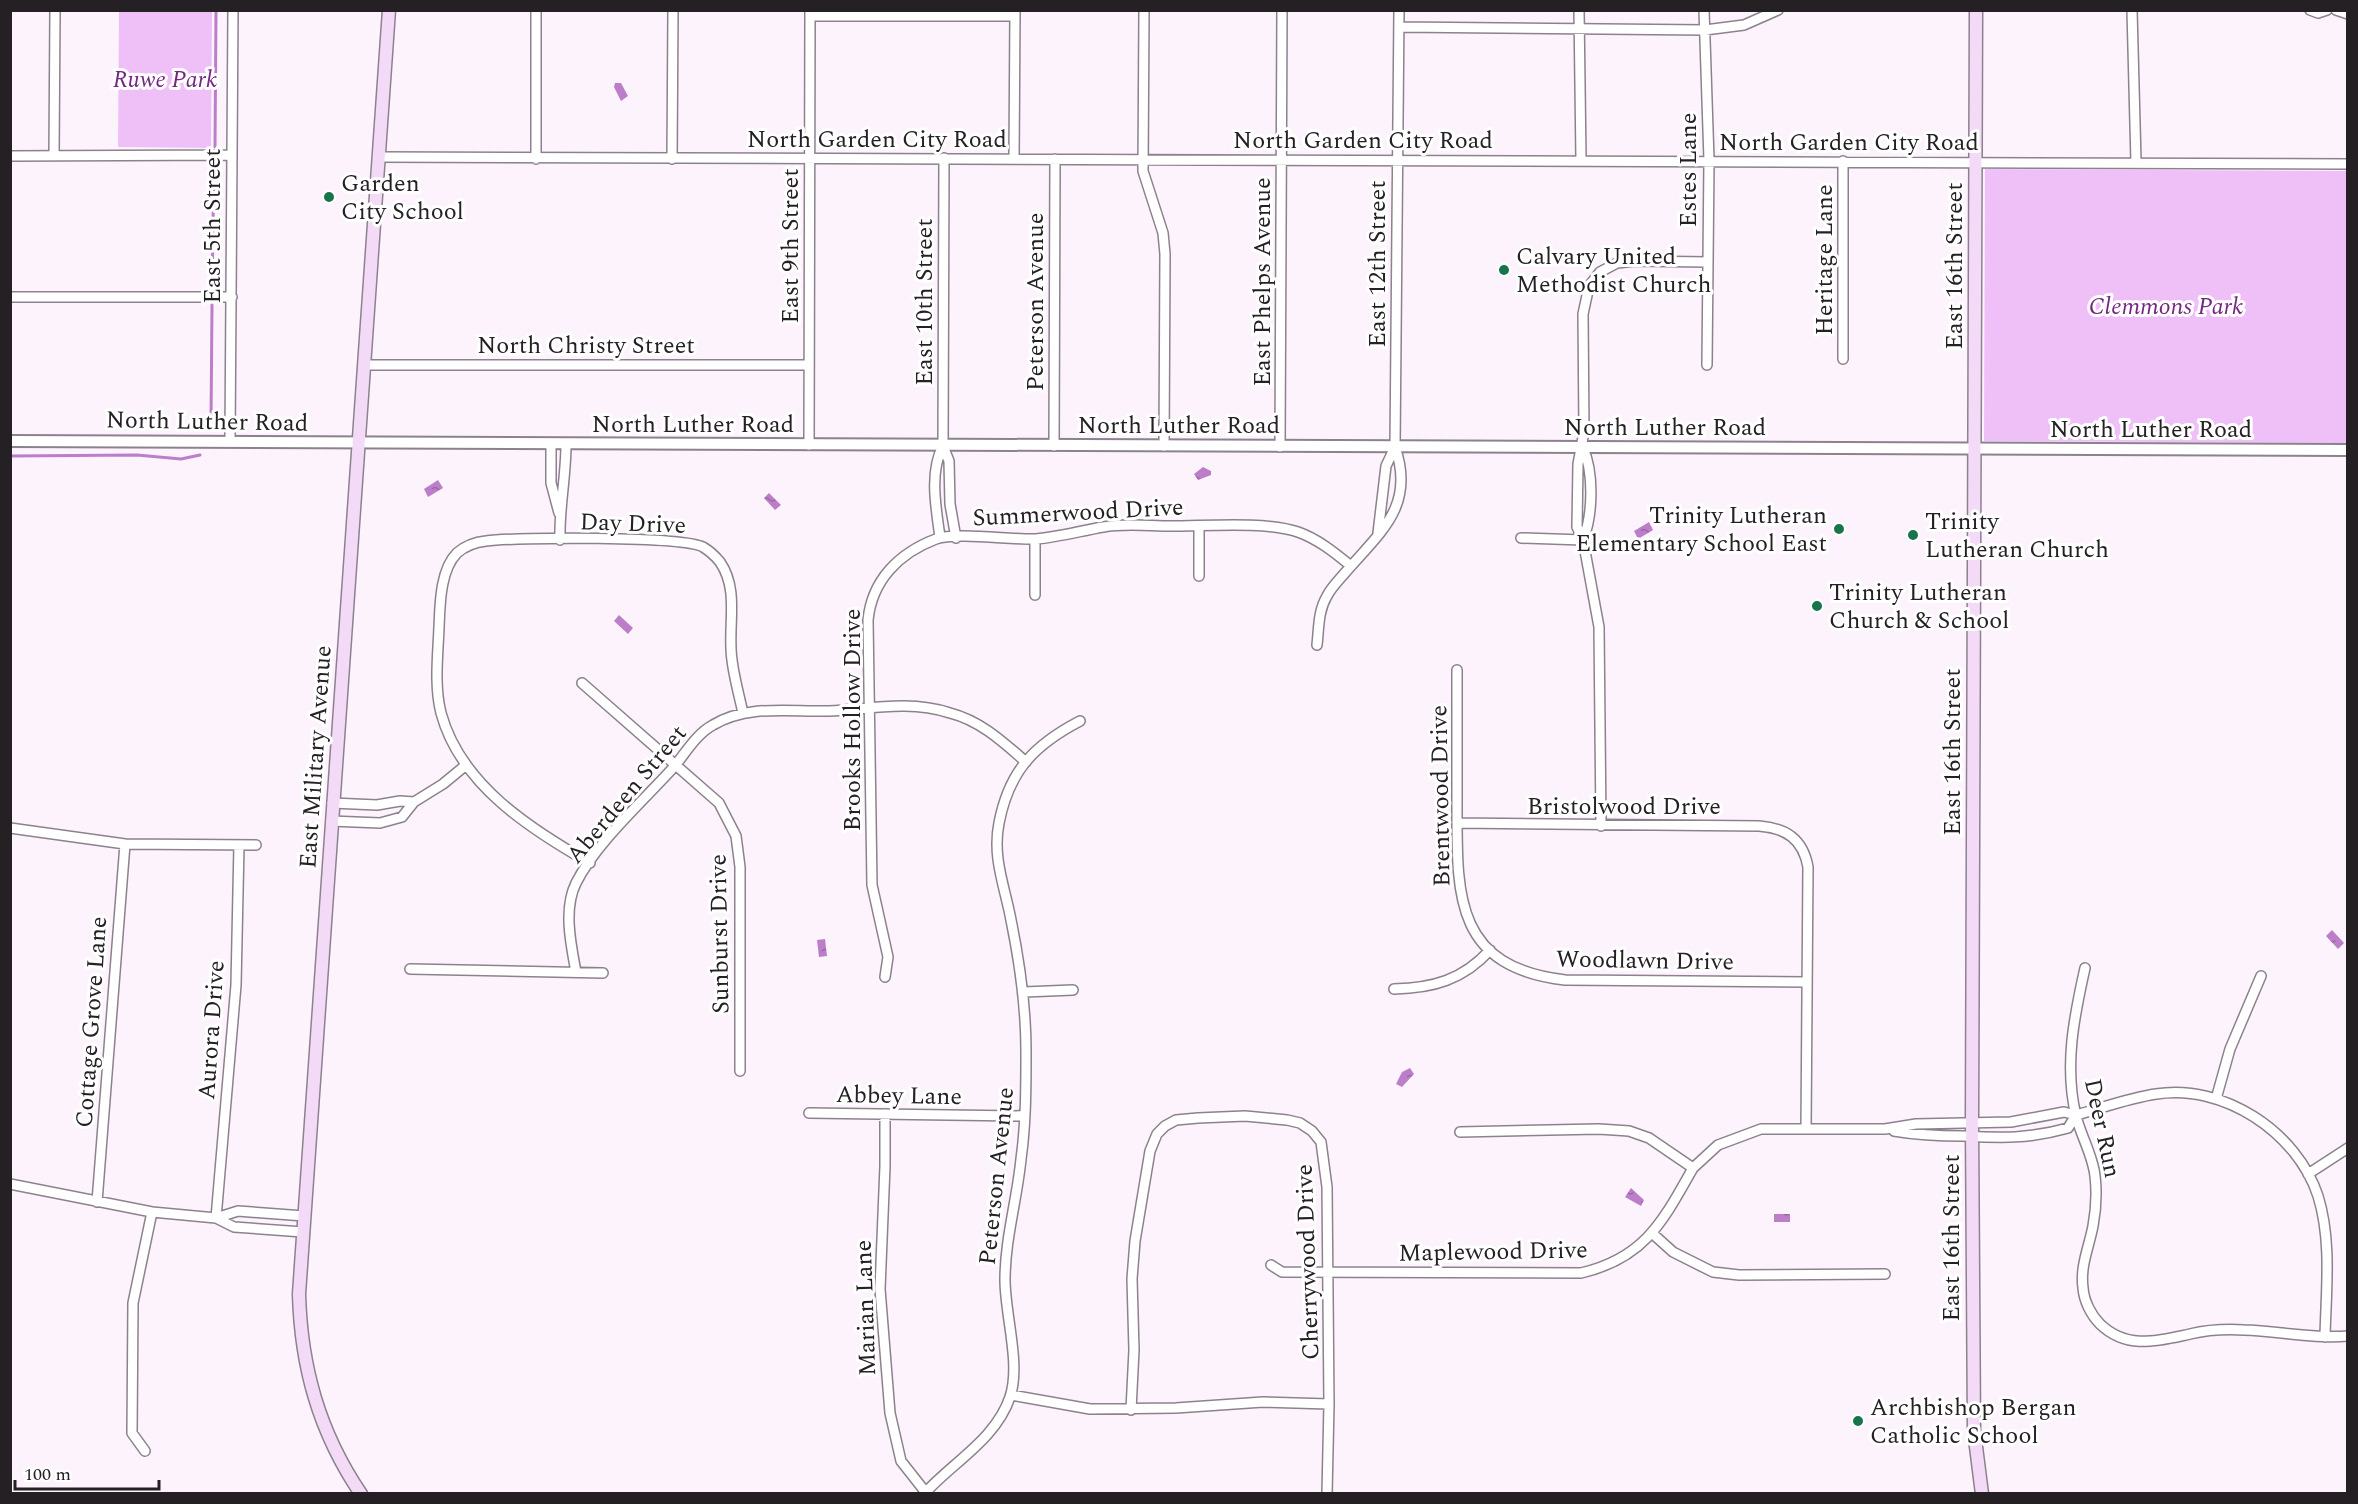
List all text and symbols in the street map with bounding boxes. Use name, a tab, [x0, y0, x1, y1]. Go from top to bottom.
park label: Ruwe Park	[113, 62, 217, 98]
street label: Estes Lane	[1671, 113, 1707, 227]
street label: North Garden City Road	[747, 122, 1007, 158]
street label: North Garden City Road	[1233, 123, 1493, 159]
street label: North Garden City Road	[1719, 125, 1979, 161]
street label: East 5th Street	[195, 148, 231, 304]
place label: Garden City School	[341, 166, 464, 230]
street label: East 9th Street	[773, 168, 809, 324]
street label: East Phelps Avenue	[1245, 177, 1281, 387]
street label: East 12th Street	[1360, 180, 1396, 348]
street label: East 16th Street	[1937, 182, 1973, 350]
street label: Heritage Lane	[1807, 184, 1843, 336]
marker: Garden City School	[322, 190, 336, 204]
street label: Peterson Avenue	[1018, 213, 1054, 391]
street label: East 10th Street	[907, 218, 943, 386]
place label: Calvary United Methodist Church	[1516, 239, 1712, 303]
marker: Calvary United Methodist Church	[1497, 263, 1511, 277]
park label: Clemmons Park	[2089, 289, 2243, 325]
street label: North Christy Street	[477, 328, 695, 364]
street label: North Luther Road	[105, 402, 309, 442]
street label: North Luther Road	[592, 407, 794, 443]
street label: North Luther Road	[1078, 408, 1280, 444]
street label: North Luther Road	[1564, 410, 1766, 446]
street label: North Luther Road	[2050, 412, 2252, 448]
street label: Summerwood Drive	[972, 490, 1184, 536]
place label: Trinity Lutheran Elementary School East	[1575, 498, 1827, 562]
street label: Day Drive	[579, 504, 687, 544]
place label: Trinity Lutheran Church	[1925, 504, 2109, 568]
marker: Trinity Lutheran Elementary School East	[1832, 522, 1846, 536]
marker: Trinity Lutheran Church	[1906, 528, 1920, 542]
place label: Trinity Lutheran Church & School	[1829, 575, 2009, 639]
marker: Trinity Lutheran Church & School	[1810, 599, 1824, 613]
street label: Brooks Hollow Drive	[835, 609, 871, 831]
street label: East Military Avenue	[290, 644, 342, 870]
street label: East 16th Street	[1935, 668, 1971, 836]
street label: Brentwood Drive	[1421, 705, 1461, 887]
street label: Aberdeen Street	[558, 717, 696, 872]
street label: Bristolwood Drive	[1527, 789, 1721, 825]
street label: Sunburst Drive	[701, 854, 739, 1014]
street label: Cottage Grove Lane	[67, 915, 117, 1129]
street label: Woodlawn Drive	[1556, 941, 1734, 981]
street label: Aurora Drive	[189, 959, 235, 1101]
street label: Deer Run	[2074, 1075, 2130, 1181]
street label: Abbey Lane	[836, 1077, 962, 1115]
street label: Peterson Avenue	[970, 1085, 1024, 1267]
street label: East 16th Street	[1934, 1154, 1970, 1322]
street label: Cherrywood Drive	[1287, 1163, 1329, 1361]
street label: Maplewood Drive	[1398, 1232, 1588, 1272]
street label: Marian Lane	[846, 1239, 886, 1377]
place label: Archbishop Bergan Catholic School	[1870, 1390, 2076, 1454]
marker: Archbishop Bergan Catholic School	[1851, 1414, 1865, 1428]
scale bar	[15, 1453, 159, 1491]
text: 100 m	[24, 1461, 71, 1488]

